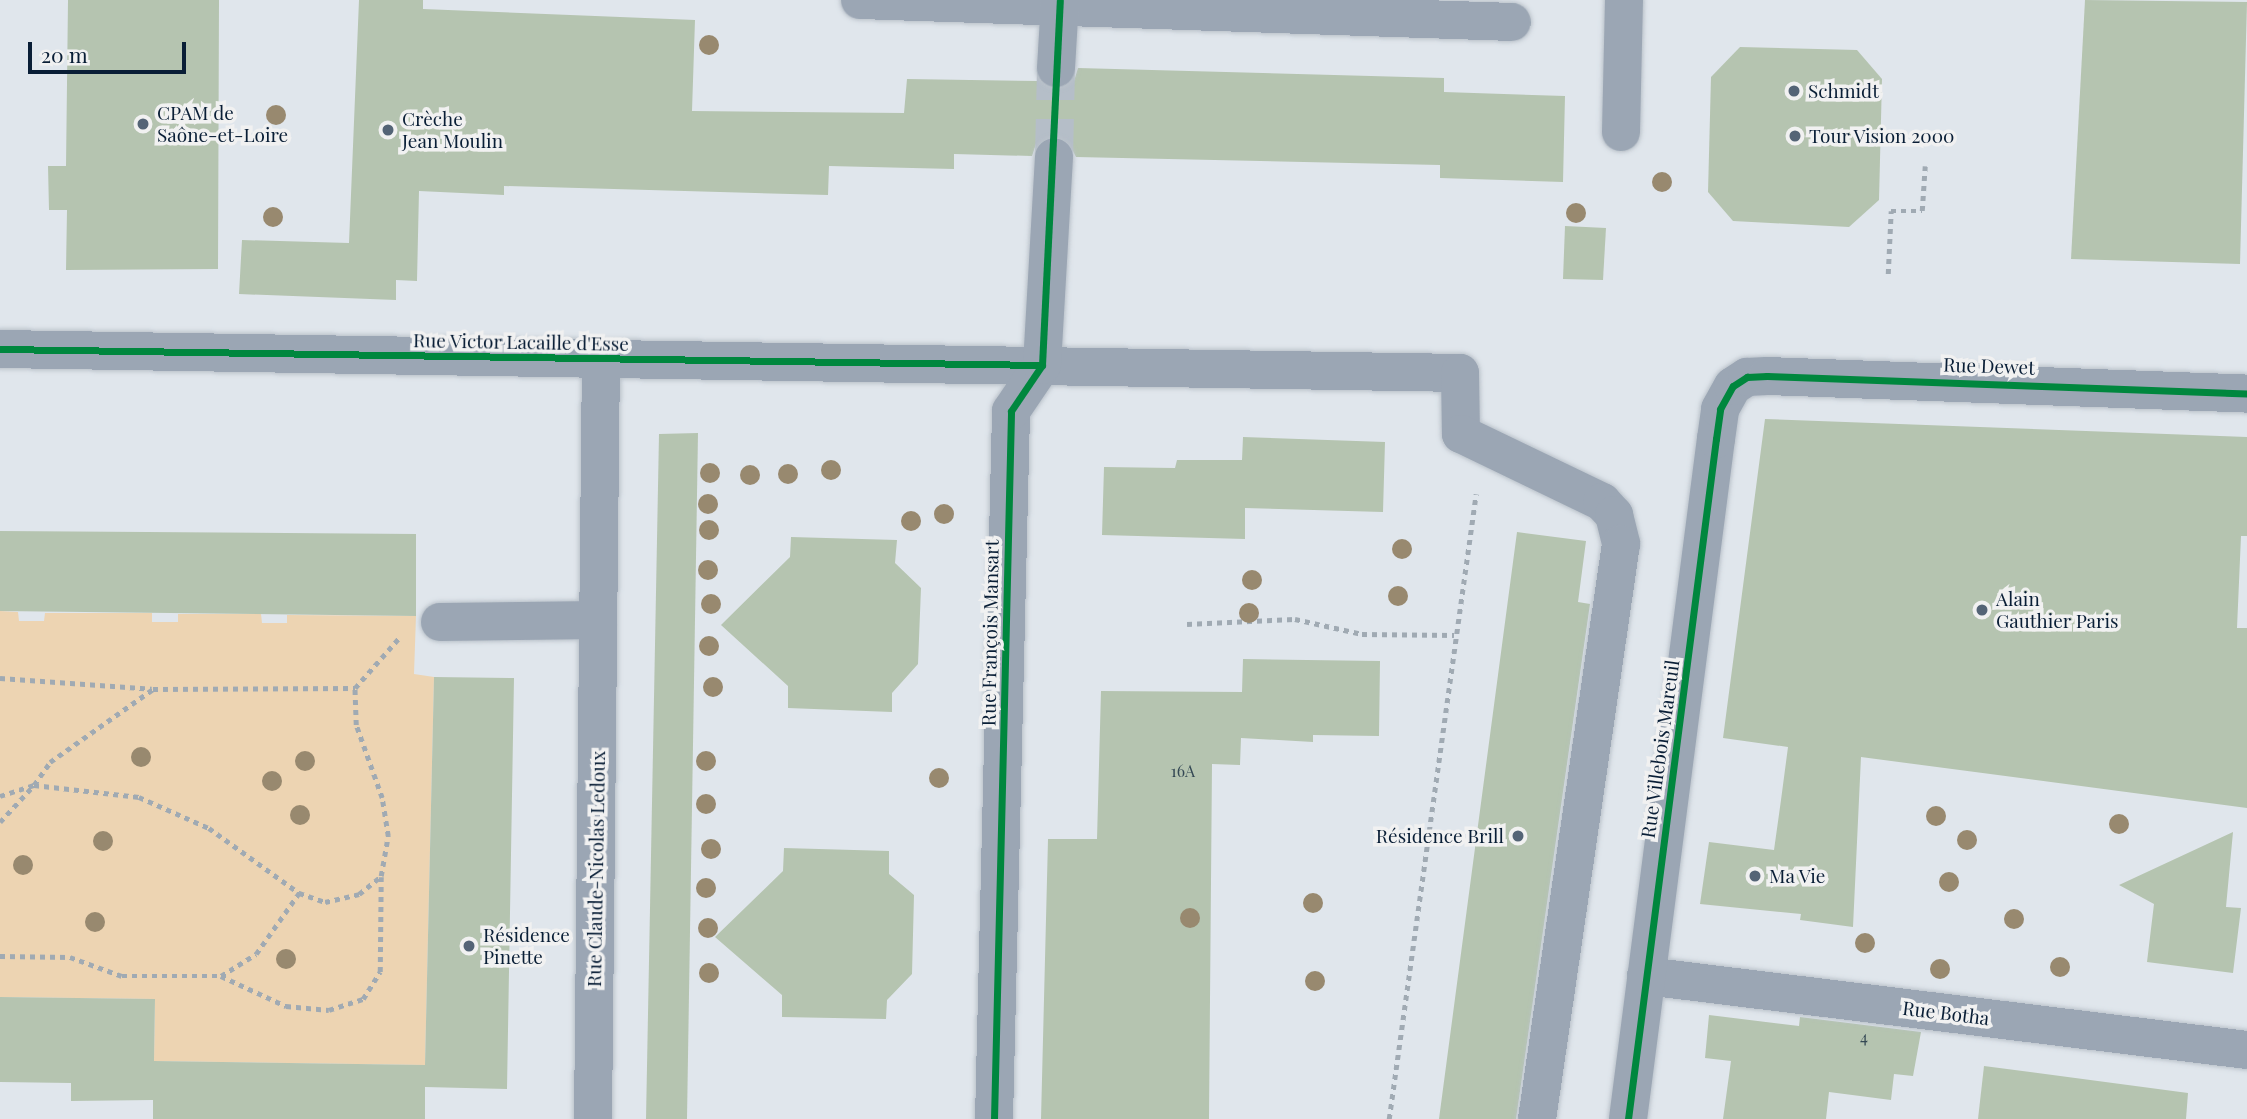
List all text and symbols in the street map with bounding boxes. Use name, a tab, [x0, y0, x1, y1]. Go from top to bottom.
scale bar	[32, 28, 189, 72]
text: 20 m	[41, 40, 88, 68]
place label: Schmidt	[1808, 80, 1879, 102]
marker: Schmidt	[1786, 83, 1802, 99]
place label: CPAM de Saône-et-Loire	[157, 102, 288, 146]
place label: Crèche Jean Moulin	[402, 108, 503, 152]
marker: CPAM de Saône-et-Loire	[135, 116, 151, 132]
marker: Crèche Jean Moulin	[380, 122, 396, 138]
place label: Tour Vision 2000	[1809, 125, 1955, 147]
marker: Tour Vision 2000	[1787, 128, 1803, 144]
street label: Rue Victor Lacaille d'Esse	[412, 329, 630, 355]
street label: Rue Dewet	[1943, 353, 2035, 379]
street label: Rue François Mansart	[977, 540, 1003, 726]
place label: Alain Gauthier Paris	[1996, 588, 2119, 632]
marker: Alain Gauthier Paris	[1974, 602, 1990, 618]
street label: Rue Villebois Mareuil	[1636, 658, 1684, 840]
street label: Rue Claude-Nicolas Ledoux	[583, 751, 609, 987]
house number: 16A	[1171, 761, 1195, 781]
place label: Résidence Brill	[1376, 825, 1504, 847]
marker: Résidence Brill	[1510, 828, 1526, 844]
place label: Ma Vie	[1769, 865, 1826, 887]
marker: Ma Vie	[1747, 868, 1763, 884]
place label: Résidence Pinette	[483, 924, 570, 968]
marker: Résidence Pinette	[461, 938, 477, 954]
street label: Rue Botha	[1901, 996, 1991, 1030]
house number: 4	[1860, 1027, 1868, 1047]

